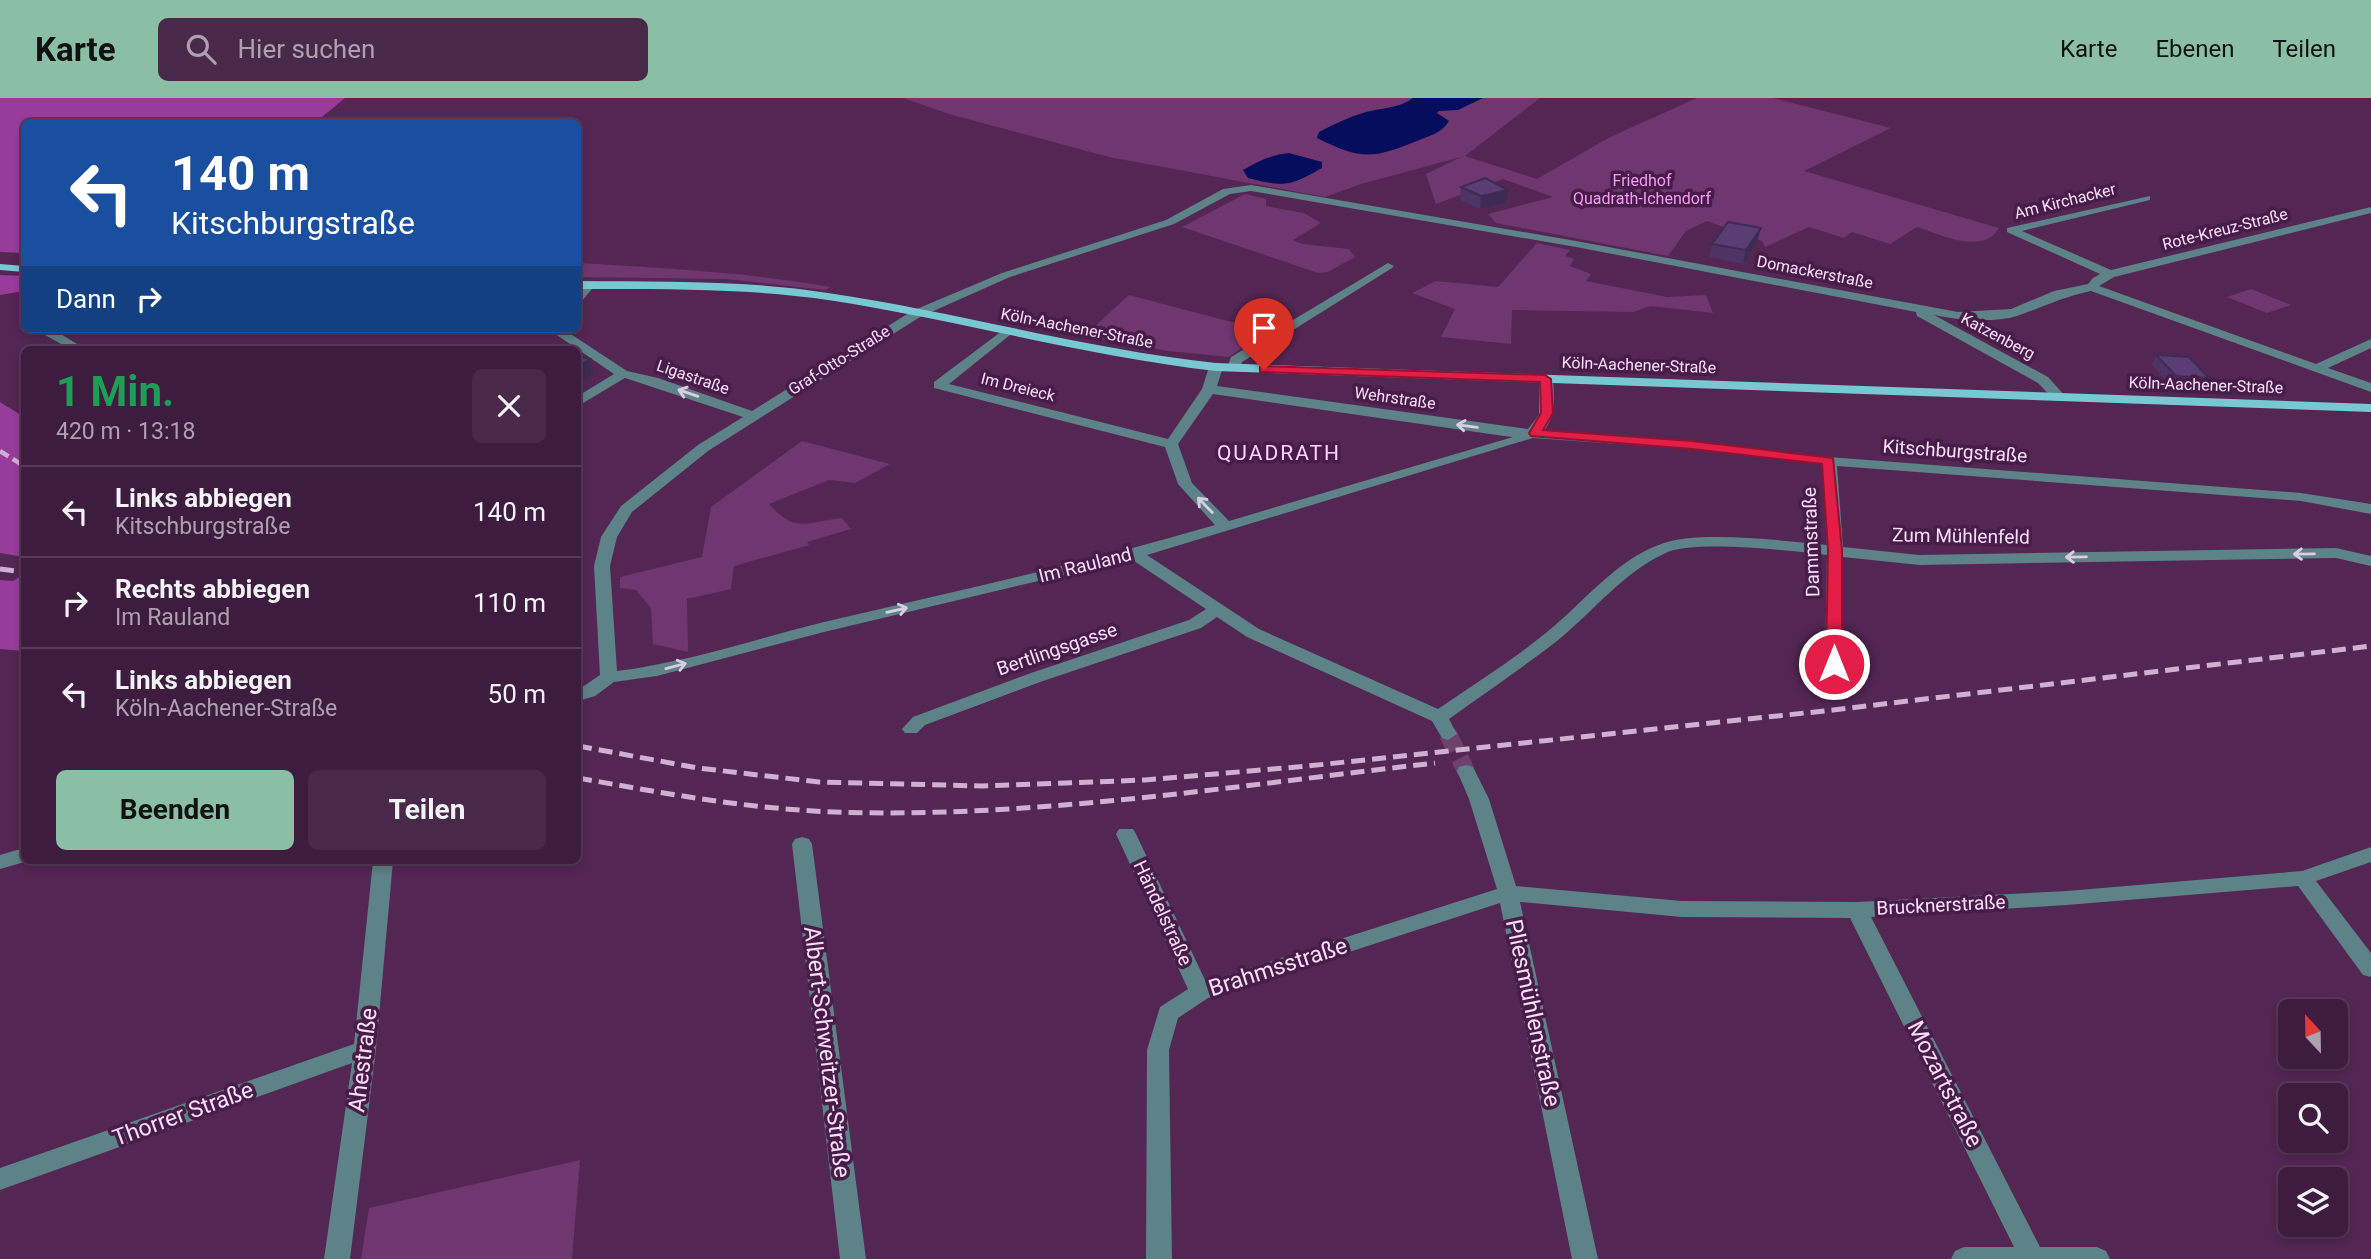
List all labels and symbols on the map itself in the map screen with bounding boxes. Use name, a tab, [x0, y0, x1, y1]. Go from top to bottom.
park label: Friedhof Quadrath-Ichendorf	[1573, 171, 1711, 208]
street label: Am Kirchacker	[2012, 179, 2118, 223]
street label: Rote-Kreuz-Straße	[2160, 204, 2290, 254]
street label: Domackerstraße	[1755, 251, 1875, 293]
pin	[1234, 298, 1294, 370]
street label: Köln-Aachener-Straße	[999, 304, 1155, 352]
street label: Katzenberg	[1958, 309, 2038, 363]
street label: Graf-Otto-Straße	[785, 321, 893, 399]
street label: Köln-Aachener-Straße	[1561, 353, 1717, 377]
street label: Ligastraße	[654, 356, 732, 398]
street label: Im Dreieck	[979, 369, 1058, 406]
street label: Köln-Aachener-Straße	[2128, 373, 2284, 397]
street label: Wehrstraße	[1353, 383, 1437, 413]
one-way arrow	[677, 386, 699, 398]
one-way arrow	[1456, 420, 1479, 433]
street label: Kitschburgstraße	[1882, 434, 2028, 468]
district label: QUADRATH	[1217, 441, 1341, 465]
street label: Dammstraße	[1798, 487, 1824, 597]
one-way arrow	[1197, 496, 1213, 514]
street label: Zum Mühlenfeld	[1892, 523, 2030, 549]
street label: Im Rauland	[1036, 542, 1134, 588]
one-way arrow	[2292, 547, 2315, 560]
one-way arrow	[2065, 550, 2088, 564]
one-way arrow	[885, 603, 908, 616]
street label: Bertlingsgasse	[994, 618, 1120, 680]
position arrow	[1797, 627, 1871, 701]
one-way arrow	[665, 659, 687, 672]
street label: Händelstraße	[1129, 857, 1197, 969]
street label: Brucknerstraße	[1876, 890, 2006, 920]
street label: Pliesmühlenstraße	[1500, 917, 1566, 1109]
street label: Albert-Schweitzer-Straße	[798, 925, 856, 1179]
street label: Brahmsstraße	[1205, 932, 1351, 1002]
north arrow	[2278, 999, 2348, 1069]
street label: Ahestraße	[343, 1006, 383, 1114]
street label: Mozartstraße	[1902, 1016, 1988, 1152]
street label: Thorrer Straße	[109, 1076, 257, 1152]

